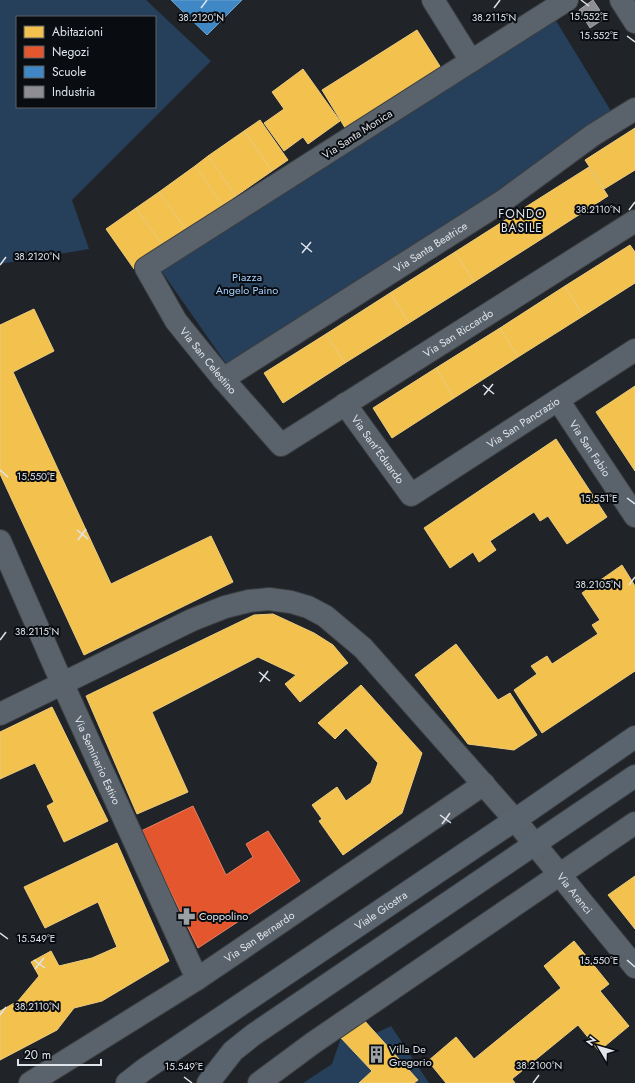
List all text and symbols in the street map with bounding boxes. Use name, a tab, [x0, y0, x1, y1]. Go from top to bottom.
text: 15.552°E	[570, 9, 608, 24]
text: 38.2120°N	[178, 10, 224, 25]
text: 38.2115°N	[472, 10, 516, 25]
legend	[16, 16, 156, 108]
text: Abitazioni	[52, 23, 103, 41]
text: 15.552°E	[580, 28, 618, 43]
text: Negozi	[52, 43, 89, 61]
text: Scuole	[52, 63, 86, 81]
text: Industria	[52, 83, 95, 101]
street label: Via Santa Monica	[319, 105, 395, 163]
text: 38.2110°N	[576, 202, 621, 217]
district label: FONDO BASILE	[498, 205, 546, 237]
street label: Via Santa Beatrice	[391, 217, 471, 276]
text: 38.2120°N	[14, 249, 60, 264]
park label: Piazza Angelo Paino	[216, 269, 278, 298]
street label: Via San Riccardo	[420, 305, 496, 361]
street label: Via San Celestino	[176, 324, 241, 397]
street label: Via San Pancrazio	[483, 393, 563, 452]
street label: Via Sant'Eduardo	[348, 412, 408, 487]
street label: Via San Fabio	[565, 417, 615, 480]
text: 15.550°E	[17, 469, 55, 484]
text: 15.551°E	[580, 491, 618, 506]
text: 38.2105°N	[575, 577, 621, 592]
text: 38.2115°N	[15, 624, 59, 639]
street label: Via Seminario Estivo	[70, 713, 125, 807]
street label: Via Aranci	[553, 869, 597, 917]
street label: Viale Giostra	[351, 887, 410, 934]
pharmacy icon: Coppolino	[176, 906, 196, 926]
street label: Via San Bernardo	[221, 907, 298, 966]
place label: Coppolino	[199, 908, 248, 924]
text: 15.549°E	[17, 931, 55, 946]
text: 15.550°E	[580, 953, 618, 968]
text: 38.2110°N	[15, 999, 60, 1014]
north arrow	[579, 1027, 619, 1067]
text: N	[582, 1032, 600, 1049]
scale bar	[18, 1041, 101, 1067]
place label: Villa De Gregorio	[389, 1041, 432, 1070]
building icon: Villa De Gregorio	[366, 1045, 386, 1065]
text: 20 m	[24, 1046, 51, 1064]
text: 38.2100°N	[516, 1058, 562, 1073]
text: 15.549°E	[165, 1059, 203, 1074]

